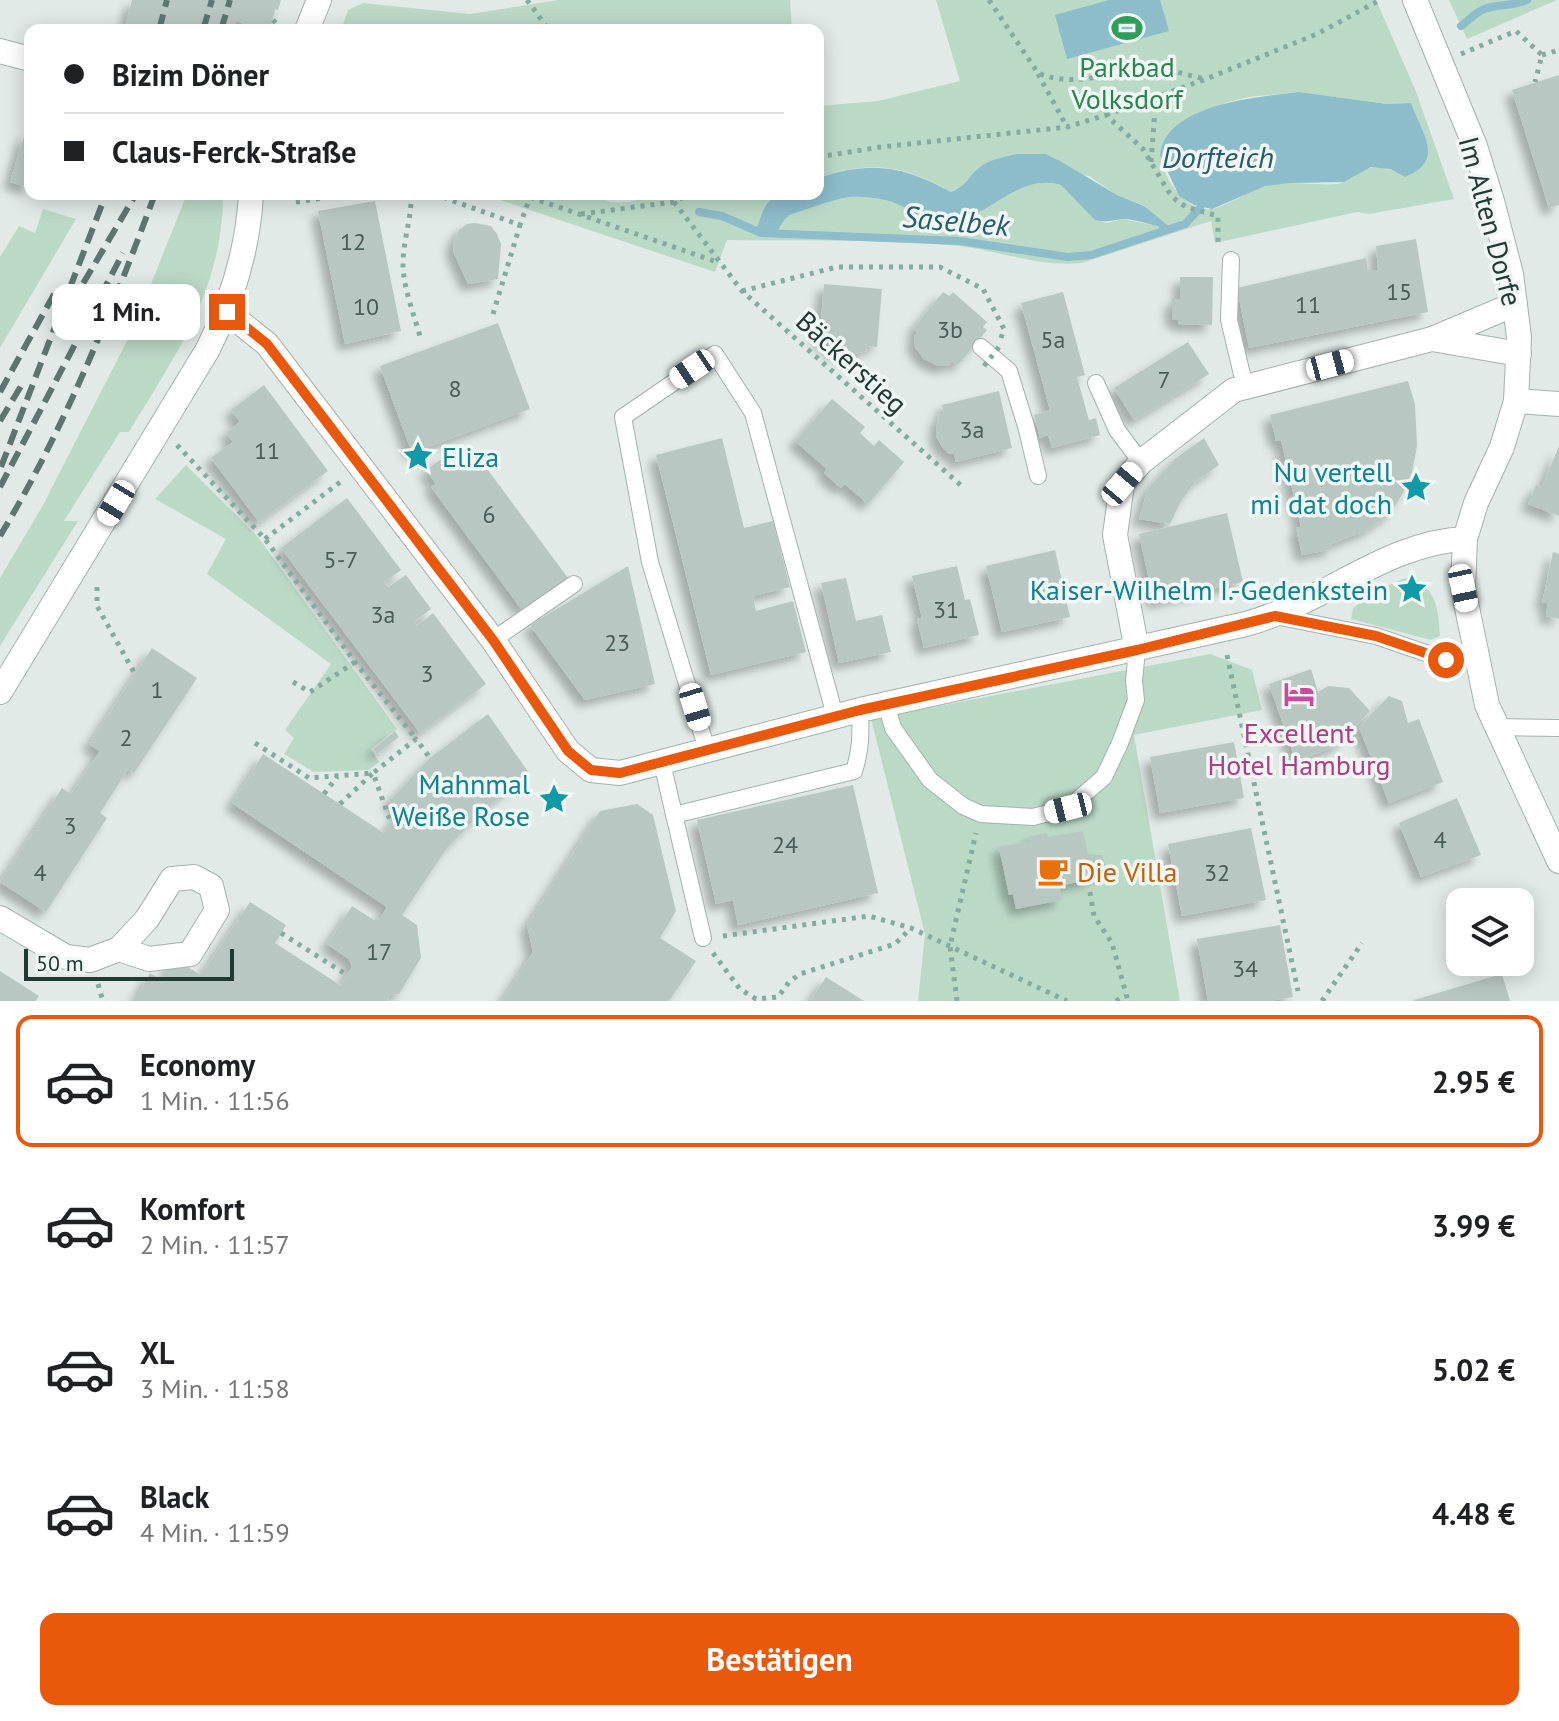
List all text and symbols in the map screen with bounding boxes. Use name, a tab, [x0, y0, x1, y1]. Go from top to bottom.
sports icon: Parkbad Volksdorf	[1110, 11, 1144, 45]
place label: Parkbad Volksdorf	[1070, 48, 1184, 117]
text: Bizim Döner	[112, 55, 269, 94]
text: Claus-Ferck-Straße	[112, 132, 356, 171]
street label: Im Alten Dorfe	[1451, 132, 1531, 310]
water label: Dorfteich	[1162, 137, 1274, 176]
water label: Saselbek	[901, 196, 1012, 244]
house number: 12	[340, 226, 366, 257]
house number: 15	[1386, 276, 1412, 307]
callout: 1 Min.	[51, 284, 199, 340]
house number: 11	[1295, 289, 1321, 320]
house number: 10	[353, 291, 379, 322]
route end	[209, 294, 245, 330]
text: 1 Min.	[91, 295, 161, 328]
street label: Bäckerstieg	[789, 302, 915, 422]
house number: 3b	[937, 314, 963, 345]
house number: 5a	[1041, 324, 1065, 355]
car	[665, 346, 719, 392]
car	[1304, 347, 1356, 383]
house number: 7	[1157, 364, 1171, 395]
house number: 8	[448, 373, 462, 404]
house number: 3a	[960, 414, 984, 445]
house number: 11	[254, 435, 280, 466]
place label: Eliza	[442, 438, 499, 475]
place icon: Eliza	[401, 439, 435, 473]
place label: Nu vertell mi dat doch	[1250, 453, 1392, 522]
car	[1097, 458, 1147, 510]
place icon: Nu vertell mi dat doch	[1399, 470, 1433, 504]
car	[93, 476, 139, 530]
house number: 6	[482, 499, 496, 530]
house number: 5-7	[324, 544, 358, 575]
car	[1446, 562, 1480, 614]
place label: Kaiser-Wilhelm I.-Gedenkstein	[1030, 571, 1388, 608]
place icon: Kaiser-Wilhelm I.-Gedenkstein	[1395, 572, 1429, 606]
house number: 31	[933, 594, 959, 625]
house number: 3a	[371, 599, 395, 630]
house number: 23	[604, 627, 630, 658]
route start	[1428, 642, 1464, 678]
house number: 3	[420, 658, 434, 689]
house number: 1	[150, 674, 164, 705]
hotel icon: Excellent Hotel Hamburg	[1282, 677, 1316, 711]
car	[677, 681, 713, 733]
place label: Excellent Hotel Hamburg	[1207, 714, 1391, 783]
house number: 2	[119, 722, 133, 753]
place label: Mahnmal Weiße Rose	[392, 765, 530, 834]
place icon: Mahnmal Weiße Rose	[537, 782, 571, 816]
car	[1042, 791, 1094, 825]
house number: 3	[63, 810, 77, 841]
house number: 4	[1433, 824, 1447, 855]
house number: 24	[772, 829, 798, 860]
place label: Die Villa	[1077, 853, 1177, 890]
cafe icon: Die Villa	[1036, 854, 1070, 888]
house number: 4	[33, 857, 47, 888]
house number: 32	[1204, 857, 1230, 888]
map controls	[1446, 888, 1534, 976]
button: layers	[1446, 888, 1534, 976]
house number: 17	[366, 936, 392, 967]
scale bar	[24, 945, 234, 981]
text: 50 m	[36, 949, 84, 977]
house number: 34	[1232, 953, 1258, 984]
icon: car	[44, 1045, 116, 1117]
text: Economy	[140, 1045, 255, 1084]
text: 2.95 €	[1432, 1062, 1515, 1101]
text: 1 Min. · 11:56	[140, 1084, 290, 1117]
icon: car	[44, 1189, 116, 1261]
text: Komfort	[140, 1189, 245, 1228]
text: 3.99 €	[1432, 1206, 1515, 1245]
text: 2 Min. · 11:57	[140, 1228, 290, 1261]
icon: car	[44, 1333, 116, 1405]
text: XL	[140, 1333, 174, 1372]
text: 5.02 €	[1432, 1350, 1515, 1389]
text: 3 Min. · 11:58	[140, 1372, 290, 1405]
icon: car	[44, 1477, 116, 1549]
text: Black	[140, 1477, 209, 1516]
text: 4.48 €	[1432, 1494, 1515, 1533]
text: 4 Min. · 11:59	[140, 1516, 290, 1549]
button: Bestätigen	[40, 1613, 1519, 1705]

